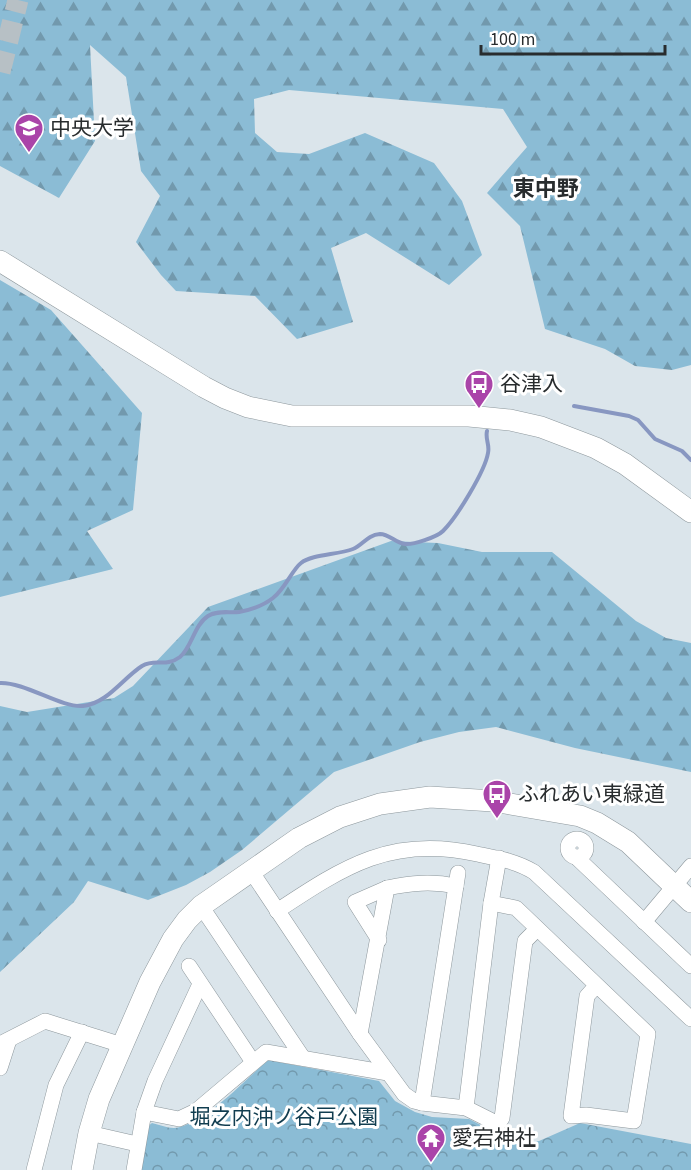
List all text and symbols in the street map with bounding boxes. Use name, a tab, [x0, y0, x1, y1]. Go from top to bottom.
scale bar	[481, 18, 666, 56]
text: 100 m	[490, 27, 535, 52]
school or university icon: 中央大学	[13, 112, 45, 154]
place label: 中央大学	[50, 113, 134, 143]
district label: 東中野	[513, 173, 579, 205]
bus stop icon: 谷津入	[463, 368, 495, 410]
place label: 谷津入	[500, 369, 563, 399]
bus stop icon: ふれあい東緑道	[481, 778, 513, 820]
place label: ふれあい東緑道	[518, 779, 665, 809]
park label: 堀之内沖ノ谷戸公園	[190, 1102, 379, 1132]
temple icon: 愛宕神社	[415, 1122, 447, 1164]
place label: 愛宕神社	[452, 1123, 536, 1153]

